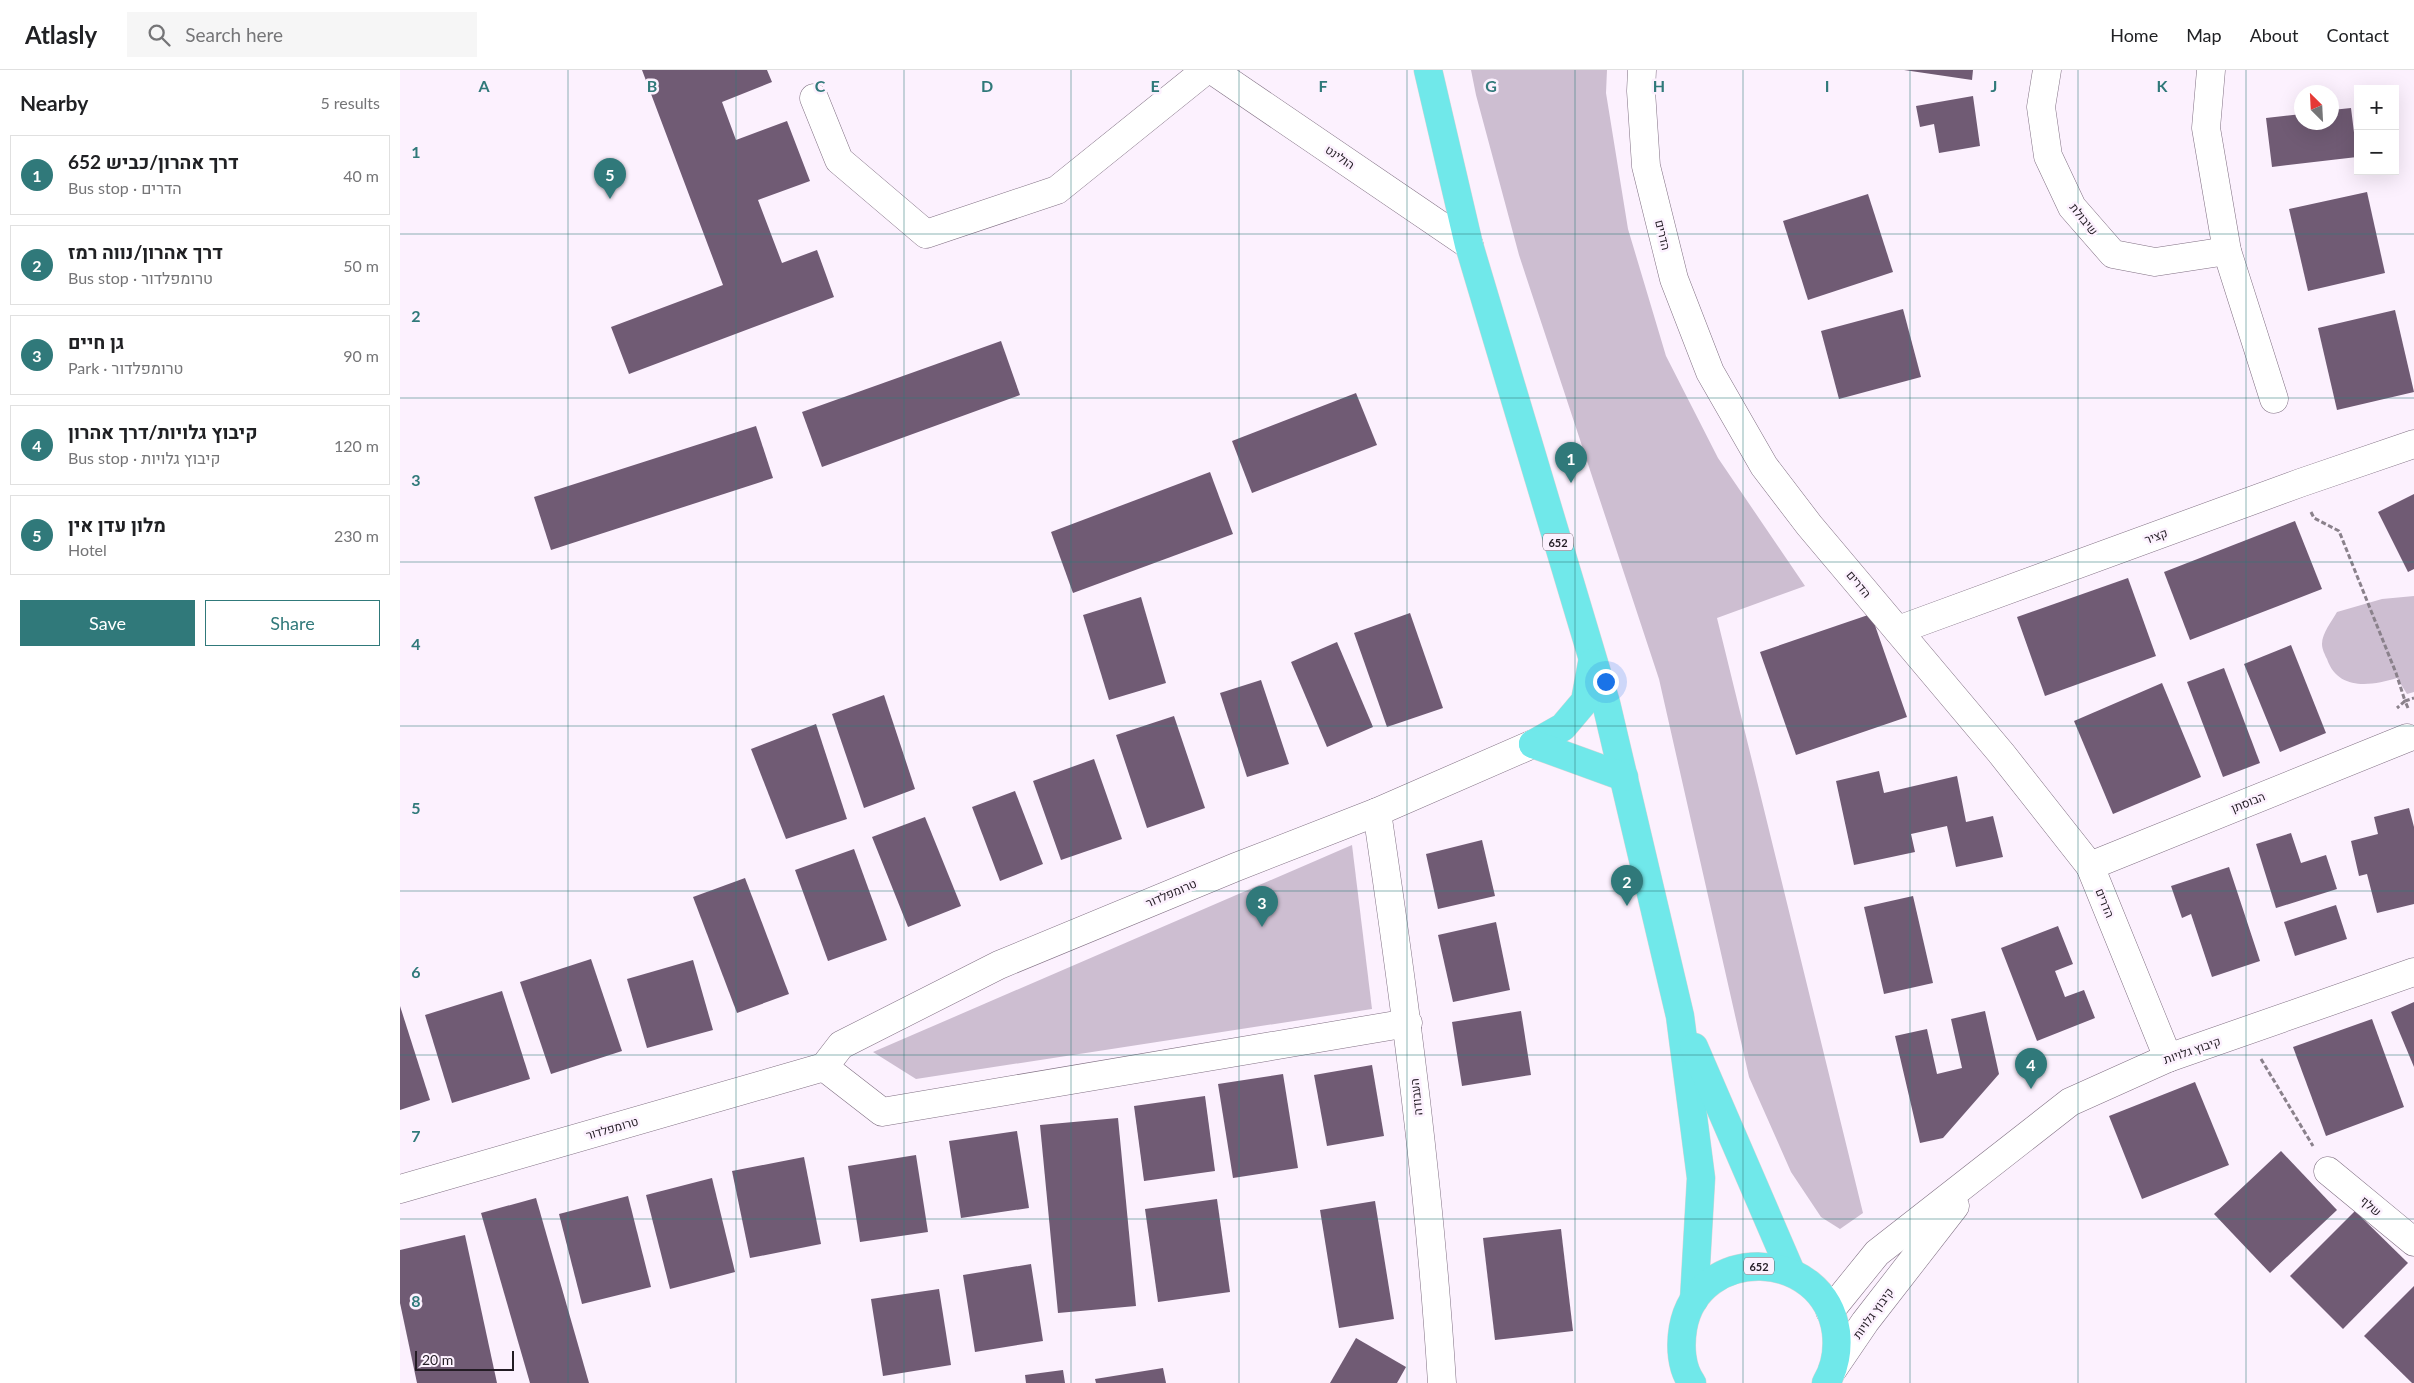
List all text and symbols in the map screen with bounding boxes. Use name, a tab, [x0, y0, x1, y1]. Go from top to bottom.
search box	[127, 12, 477, 57]
text: Atlasly	[25, 20, 97, 49]
icon: search	[145, 21, 173, 49]
text: Search here	[185, 23, 283, 46]
text: Home	[2110, 24, 2158, 46]
text: Map	[2186, 24, 2222, 46]
text: About	[2250, 24, 2299, 46]
text: Contact	[2327, 24, 2389, 46]
text: A	[477, 76, 490, 95]
text: B	[647, 76, 657, 95]
text: C	[815, 76, 826, 95]
text: D	[981, 76, 993, 95]
text: E	[1150, 76, 1160, 95]
text: F	[1318, 76, 1328, 95]
text: G	[1485, 76, 1497, 95]
text: H	[1653, 76, 1665, 95]
text: I	[1825, 76, 1829, 95]
text: J	[1991, 76, 1997, 95]
text: K	[2157, 76, 2169, 95]
north arrow	[2294, 85, 2339, 130]
map controls	[2354, 85, 2399, 175]
button: +	[2354, 85, 2399, 130]
text: Nearby	[20, 90, 88, 115]
text: 5 results	[320, 93, 380, 112]
button: −	[2354, 130, 2399, 175]
text: 1	[411, 142, 421, 161]
street label: הולינט	[1322, 142, 1358, 172]
text: דרך אהרון/כביש 652	[68, 150, 239, 173]
pin: 5	[594, 158, 626, 199]
text: 1	[32, 166, 42, 185]
text: 40 m	[343, 166, 379, 185]
text: Bus stop · הדרים	[68, 178, 182, 197]
street label: שיבולת	[2067, 200, 2101, 238]
street label: הדרים	[1652, 218, 1674, 252]
text: דרך אהרון/נווה רמז	[68, 240, 223, 263]
text: 2	[32, 256, 42, 275]
text: 50 m	[343, 256, 379, 275]
text: Bus stop · טרומפלדור	[68, 268, 213, 287]
text: 2	[411, 306, 421, 325]
text: גן חיים	[68, 330, 124, 353]
text: 3	[32, 346, 42, 365]
text: 90 m	[343, 346, 379, 365]
text: Park · טרומפלדור	[68, 358, 183, 377]
text: קיבוץ גלויות/דרך אהרון	[68, 420, 258, 443]
text: 4	[32, 436, 42, 455]
text: 120 m	[334, 436, 379, 455]
pin: 1	[1555, 442, 1587, 483]
text: Bus stop · קיבוץ גלויות	[68, 448, 220, 467]
text: 3	[411, 470, 421, 489]
text: מלון עדן אין	[68, 513, 166, 536]
street label: קציר	[2142, 525, 2170, 547]
text: 5	[32, 526, 42, 545]
text: 230 m	[334, 526, 379, 545]
road number: 652	[1543, 534, 1573, 551]
text: Hotel	[68, 540, 107, 559]
street label: הדרים	[1843, 568, 1875, 600]
button: Save	[20, 600, 195, 646]
button: Share	[205, 600, 380, 646]
text: 4	[411, 634, 421, 653]
your location	[1593, 669, 1619, 695]
street label: הבוסתן	[2229, 788, 2267, 816]
text: 5	[411, 798, 421, 817]
pin: 2	[1611, 865, 1643, 906]
street label: טרומפלדור	[1143, 876, 1199, 910]
pin: 3	[1246, 886, 1278, 927]
street label: הדרים	[2092, 886, 2118, 920]
text: 6	[411, 962, 421, 981]
street label: קיבוץ גלויות	[2161, 1033, 2223, 1067]
pin: 4	[2015, 1048, 2047, 1089]
street label: העבודה	[1407, 1078, 1425, 1116]
street label: טרומפלדור	[584, 1113, 640, 1143]
text: 7	[411, 1126, 421, 1145]
street label: שלף	[2357, 1193, 2385, 1219]
road number: 652	[1744, 1258, 1774, 1274]
street label: קיבוץ גלויות	[1849, 1285, 1897, 1341]
text: 8	[411, 1291, 421, 1310]
scale bar	[415, 1348, 514, 1371]
text: 20 m	[422, 1351, 453, 1368]

